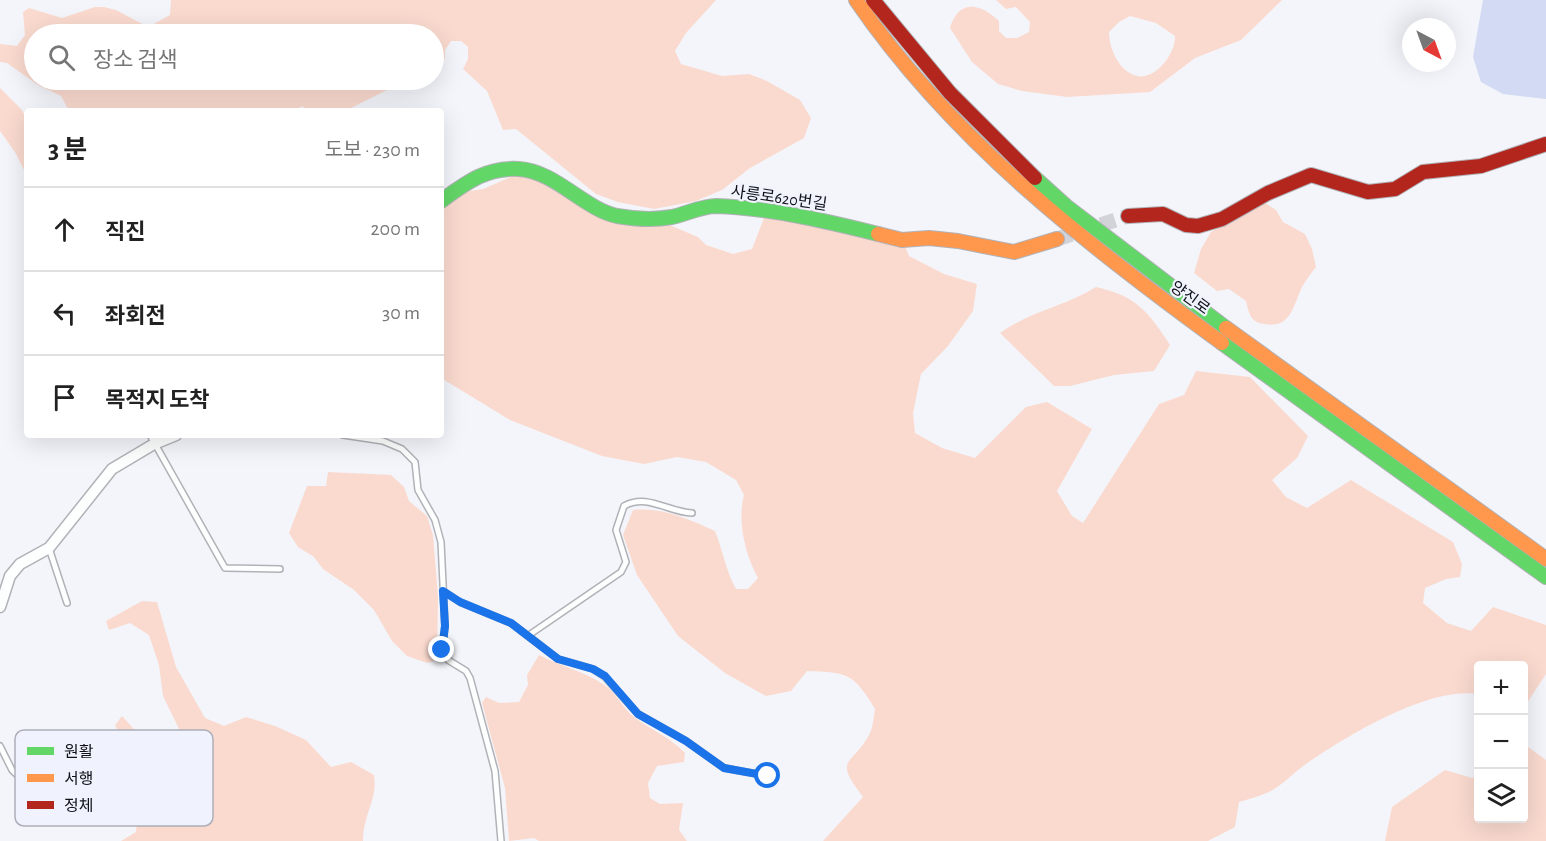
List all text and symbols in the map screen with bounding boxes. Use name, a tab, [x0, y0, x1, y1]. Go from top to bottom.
north arrow	[1402, 18, 1456, 72]
search box	[24, 24, 444, 90]
icon: search	[45, 41, 78, 74]
text: 장소 검색	[93, 49, 178, 71]
text: 3 분	[48, 137, 87, 163]
text: 도보 · 230 m	[325, 140, 420, 160]
street label: 사릉로620번길	[730, 183, 828, 213]
icon: ahead	[48, 213, 81, 246]
text: 200 m	[370, 219, 420, 239]
text: 직진	[105, 221, 145, 243]
street label: 양진로	[1167, 279, 1213, 318]
icon: left	[48, 297, 81, 330]
text: 30 m	[382, 303, 420, 323]
text: 좌회전	[105, 305, 166, 327]
icon: arrive	[48, 381, 81, 414]
text: 목적지 도착	[105, 389, 210, 411]
route end	[428, 636, 454, 662]
map controls	[1474, 661, 1528, 823]
button: +	[1474, 661, 1528, 715]
button: −	[1474, 715, 1528, 769]
legend	[15, 730, 213, 826]
text: 원활	[64, 744, 94, 760]
route start	[754, 762, 780, 788]
button: layers	[1474, 769, 1528, 823]
text: 서행	[64, 771, 93, 787]
text: 정체	[64, 798, 93, 814]

